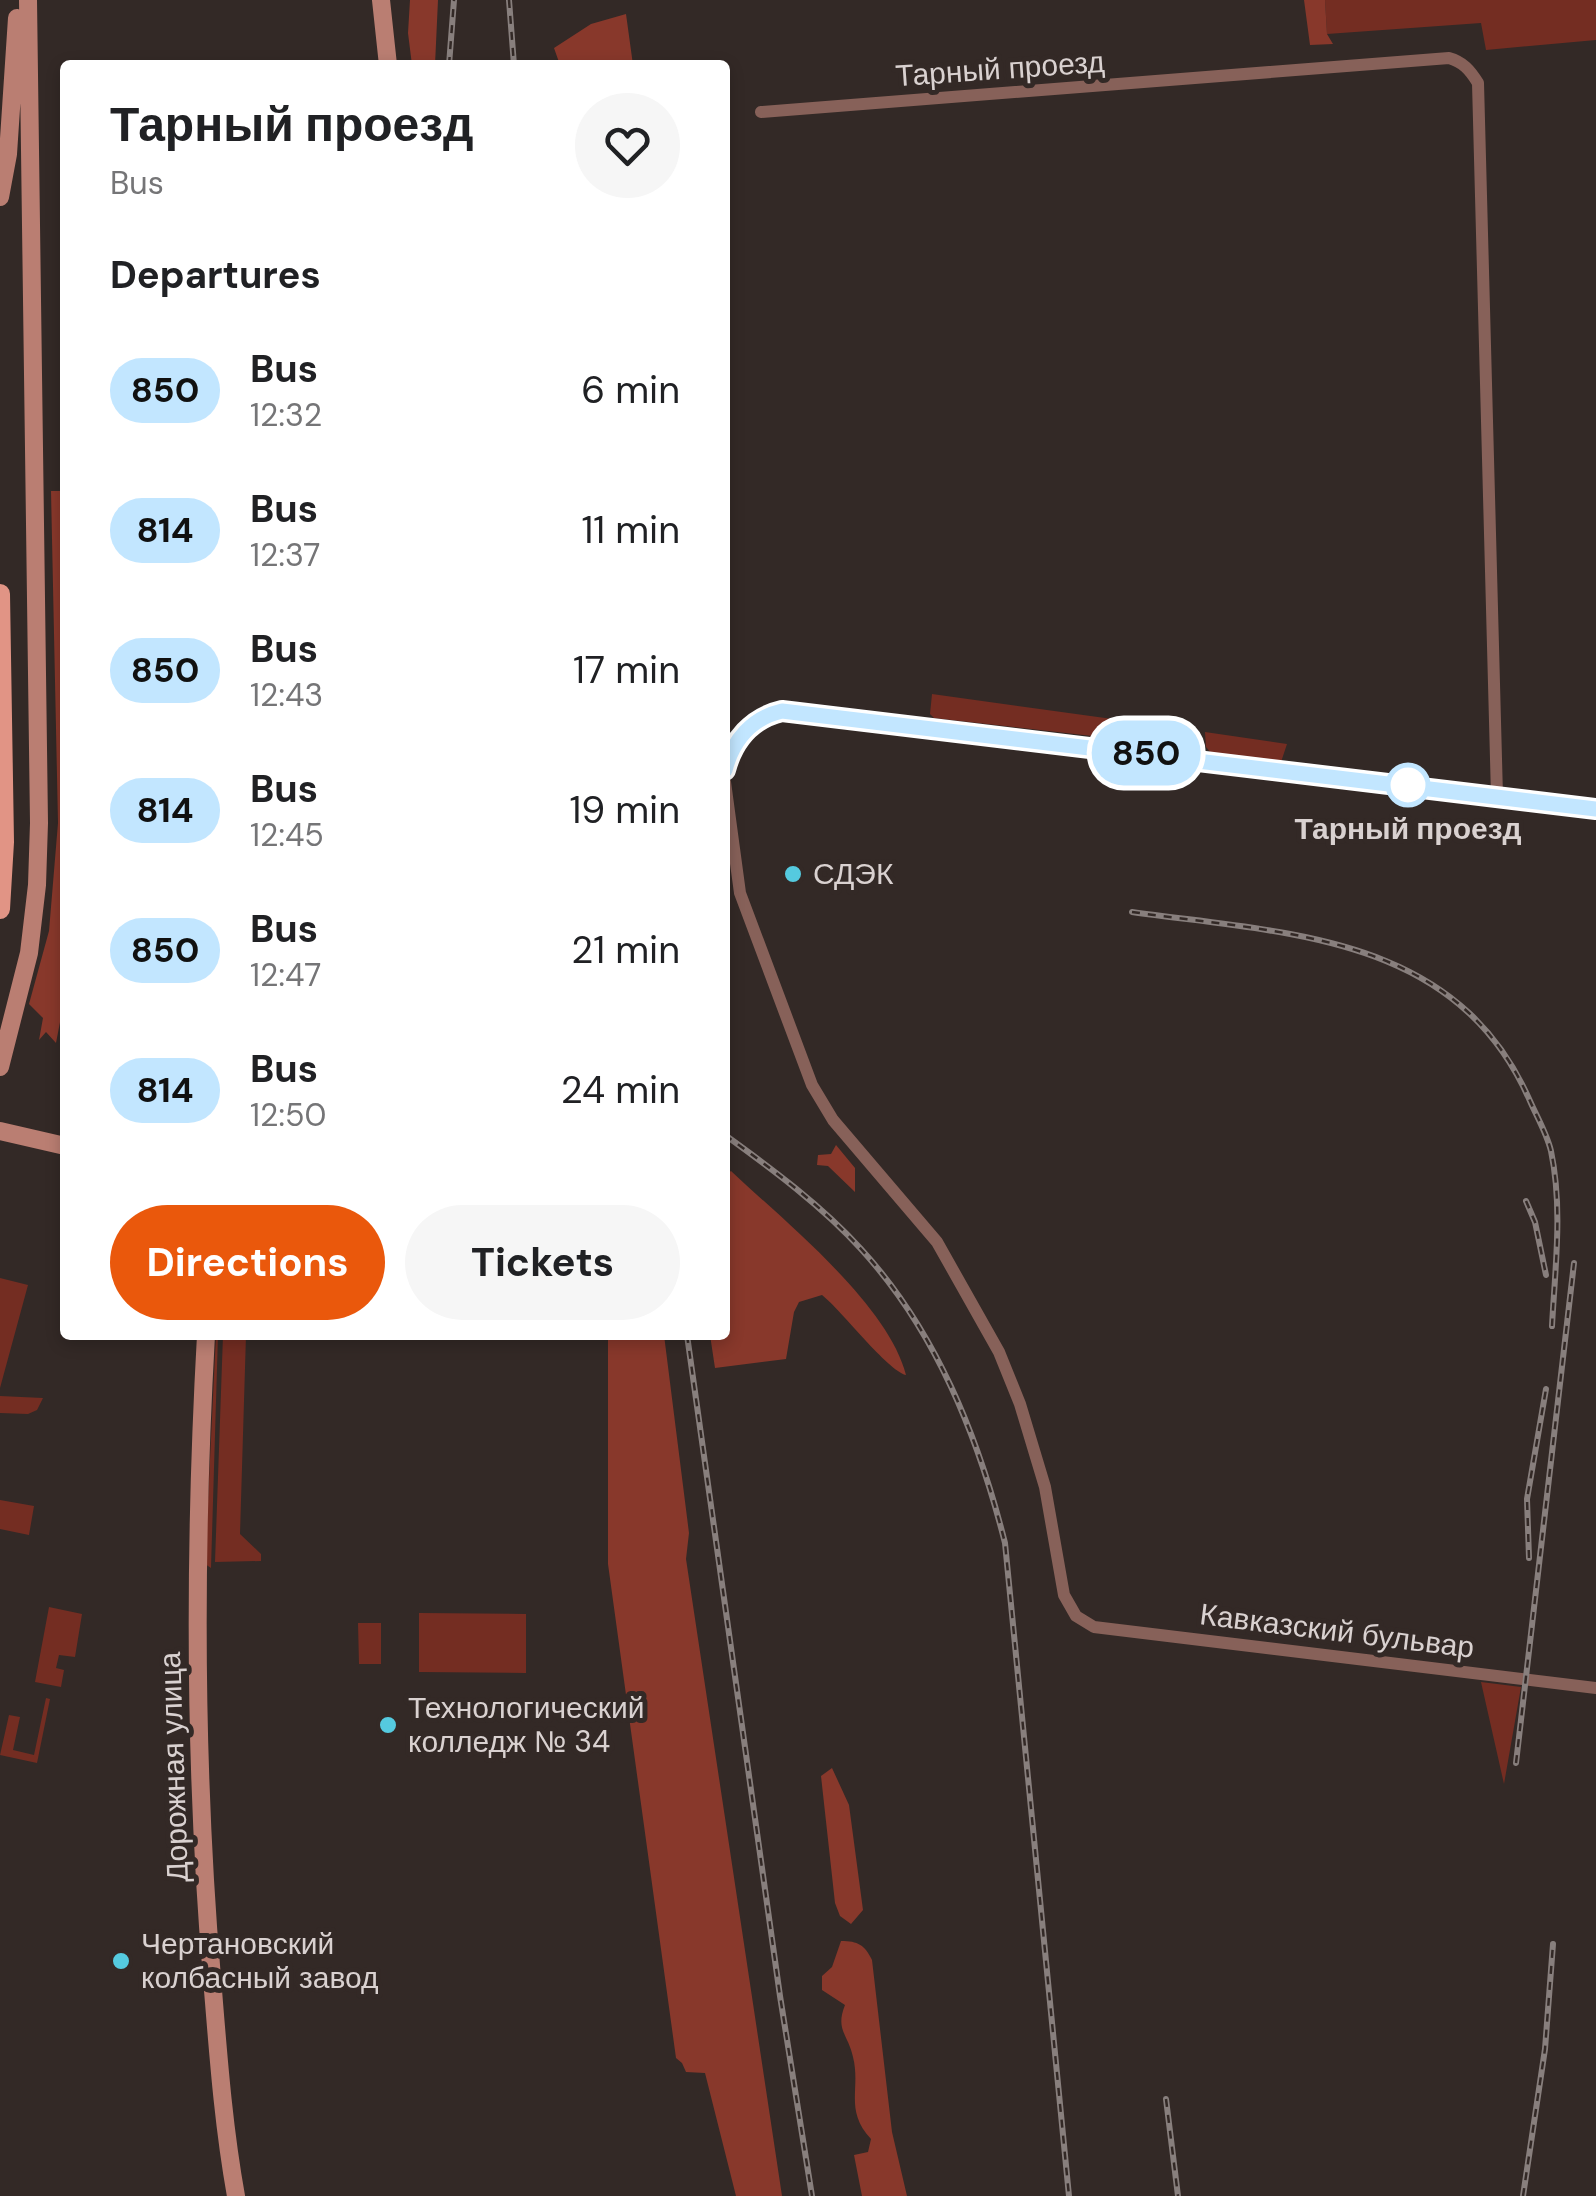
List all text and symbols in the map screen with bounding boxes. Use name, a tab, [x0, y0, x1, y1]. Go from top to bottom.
street label: Тарный проезд	[894, 42, 1106, 95]
text: Тарный проезд	[110, 93, 474, 156]
button: heart	[575, 93, 680, 198]
text: Bus	[110, 162, 164, 204]
text: Departures	[110, 250, 321, 300]
text: Bus	[250, 344, 318, 394]
text: 6 min	[581, 365, 680, 415]
text: 850	[131, 367, 199, 413]
text: 12:32	[250, 394, 322, 436]
text: Bus	[250, 484, 318, 534]
text: 11 min	[581, 505, 680, 555]
text: 814	[137, 507, 193, 553]
text: 12:37	[250, 534, 320, 576]
text: Bus	[250, 624, 318, 674]
text: 17 min	[573, 645, 680, 695]
text: 850	[131, 647, 199, 693]
text: 12:43	[250, 674, 323, 716]
line badge: 850	[1088, 720, 1204, 786]
text: 850	[1112, 730, 1180, 776]
text: Bus	[250, 764, 318, 814]
marker: Тарный проезд	[1387, 764, 1429, 806]
text: 19 min	[569, 785, 680, 835]
text: 814	[137, 787, 193, 833]
place label: Тарный проезд	[1294, 809, 1522, 848]
text: 12:45	[250, 814, 324, 856]
place label: СДЭК	[813, 854, 894, 893]
marker: СДЭК	[782, 863, 804, 885]
text: Bus	[250, 904, 318, 954]
text: 21 min	[571, 925, 680, 975]
text: 850	[131, 927, 199, 973]
text: 12:47	[250, 954, 321, 996]
text: Bus	[250, 1044, 318, 1094]
text: 24 min	[561, 1065, 680, 1115]
text: 814	[137, 1067, 193, 1113]
text: 12:50	[250, 1094, 326, 1136]
button: Directions	[110, 1205, 385, 1320]
button: Tickets	[405, 1205, 680, 1320]
street label: Кавказский бульвар	[1198, 1594, 1477, 1667]
street label: Дорожная улица	[150, 1651, 197, 1883]
place label: Технологический колледж № 34	[408, 1688, 644, 1761]
marker: Технологический колледж № 34	[377, 1714, 399, 1736]
place label: Чертановский колбасный завод	[141, 1924, 379, 1997]
marker: Чертановский колбасный завод	[110, 1950, 132, 1972]

